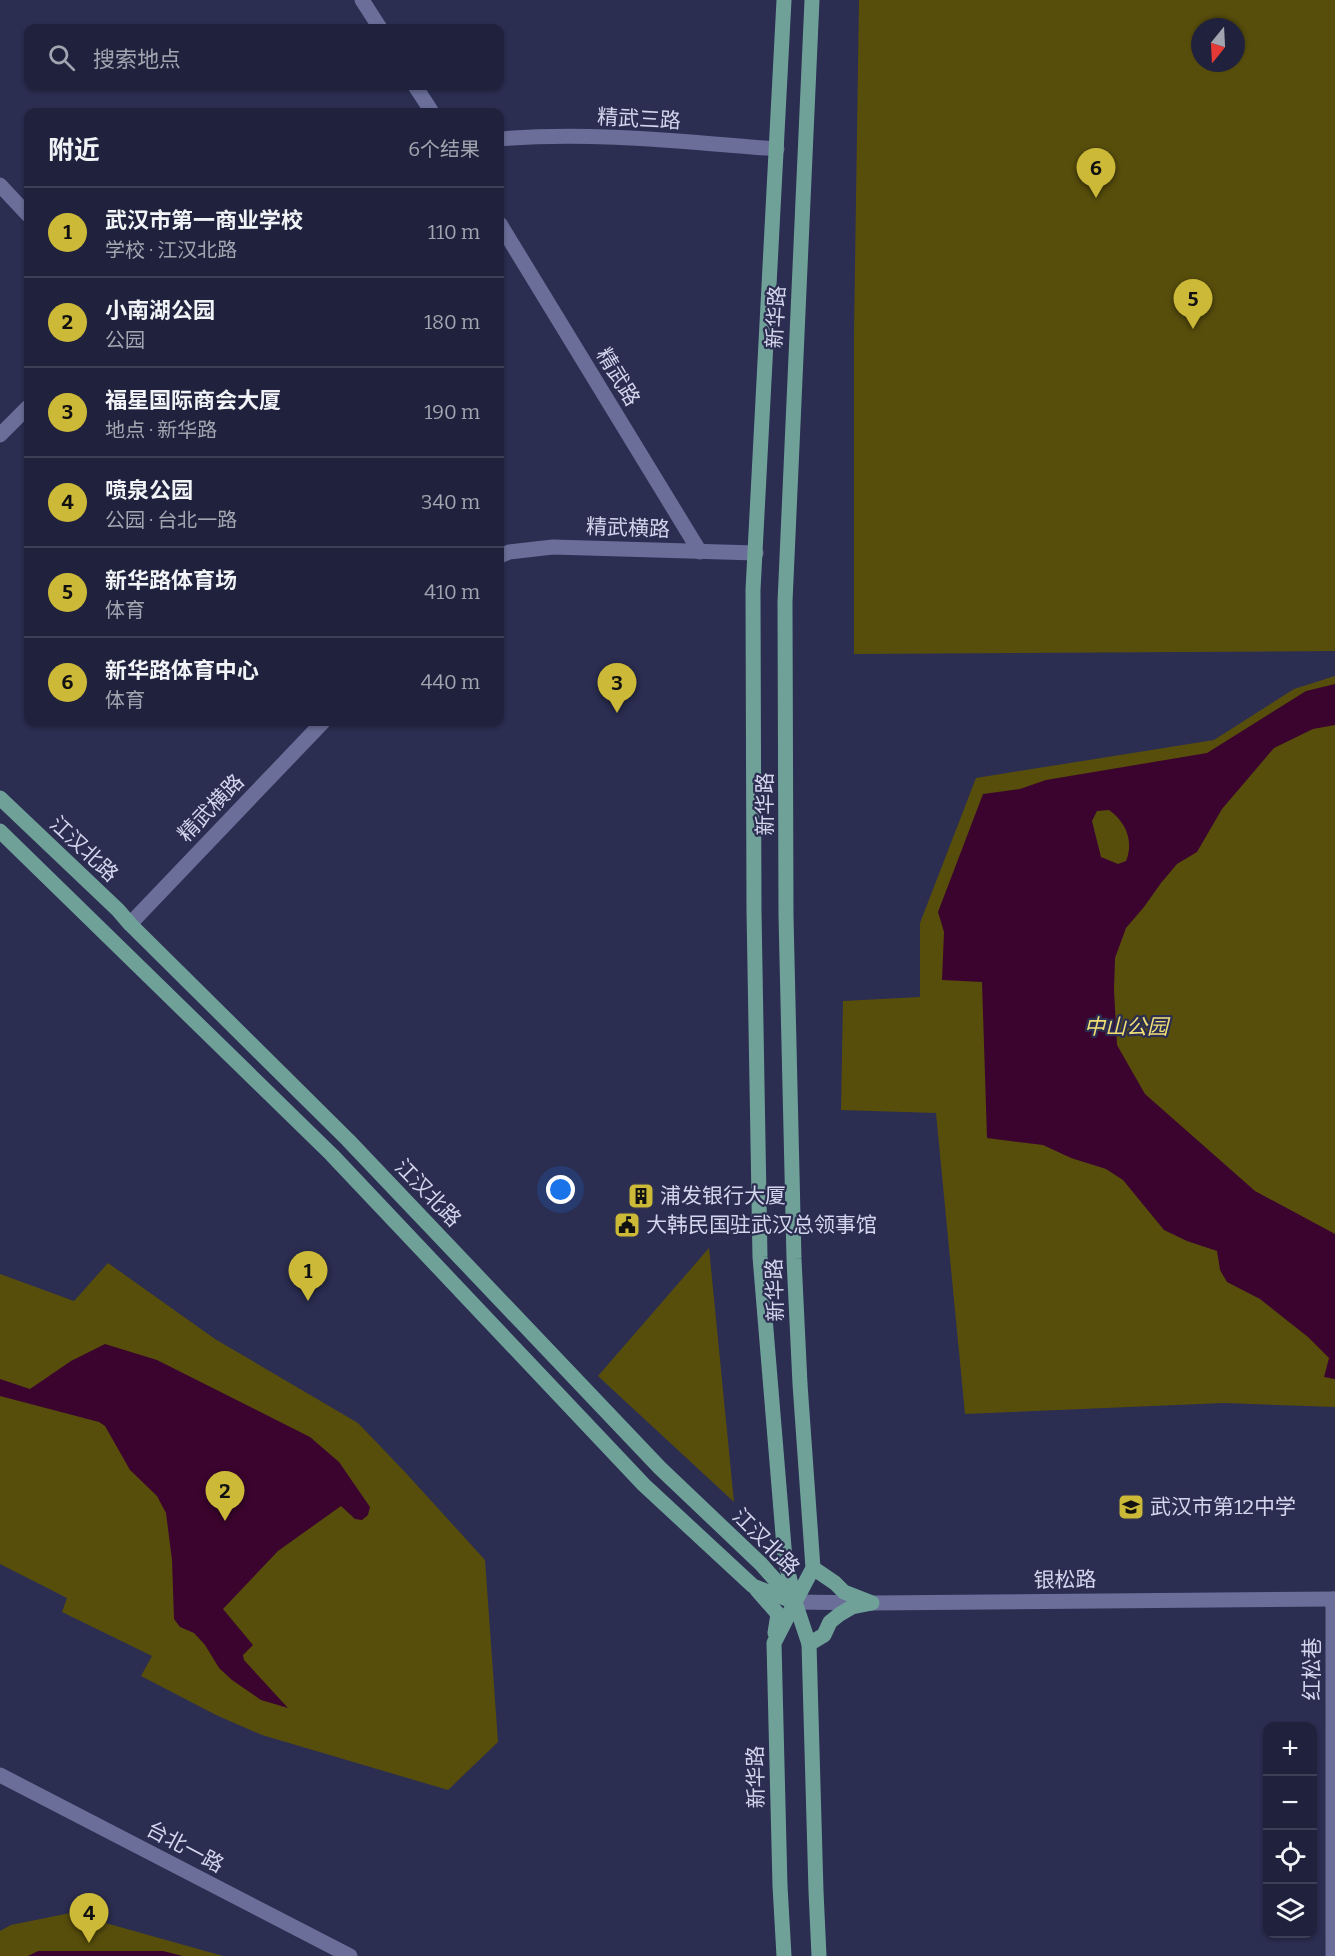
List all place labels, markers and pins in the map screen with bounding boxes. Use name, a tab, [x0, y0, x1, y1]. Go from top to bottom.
pin: 6	[1076, 148, 1116, 198]
pin: 5	[1174, 280, 1212, 329]
pin: 3	[598, 664, 636, 713]
building icon: 浦发银行大厦	[626, 1181, 656, 1211]
place label: 浦发银行大厦	[660, 1183, 786, 1209]
public building icon: 大韩民国驻武汉总领事馆	[612, 1210, 642, 1240]
place label: 大韩民国驻武汉总领事馆	[646, 1212, 877, 1238]
pin: 1	[288, 1252, 328, 1301]
pin: 2	[206, 1472, 244, 1521]
school or university icon: 武汉市第12中学	[1116, 1492, 1146, 1522]
place label: 武汉市第12中学	[1150, 1494, 1296, 1520]
pin: 4	[70, 1894, 109, 1943]

